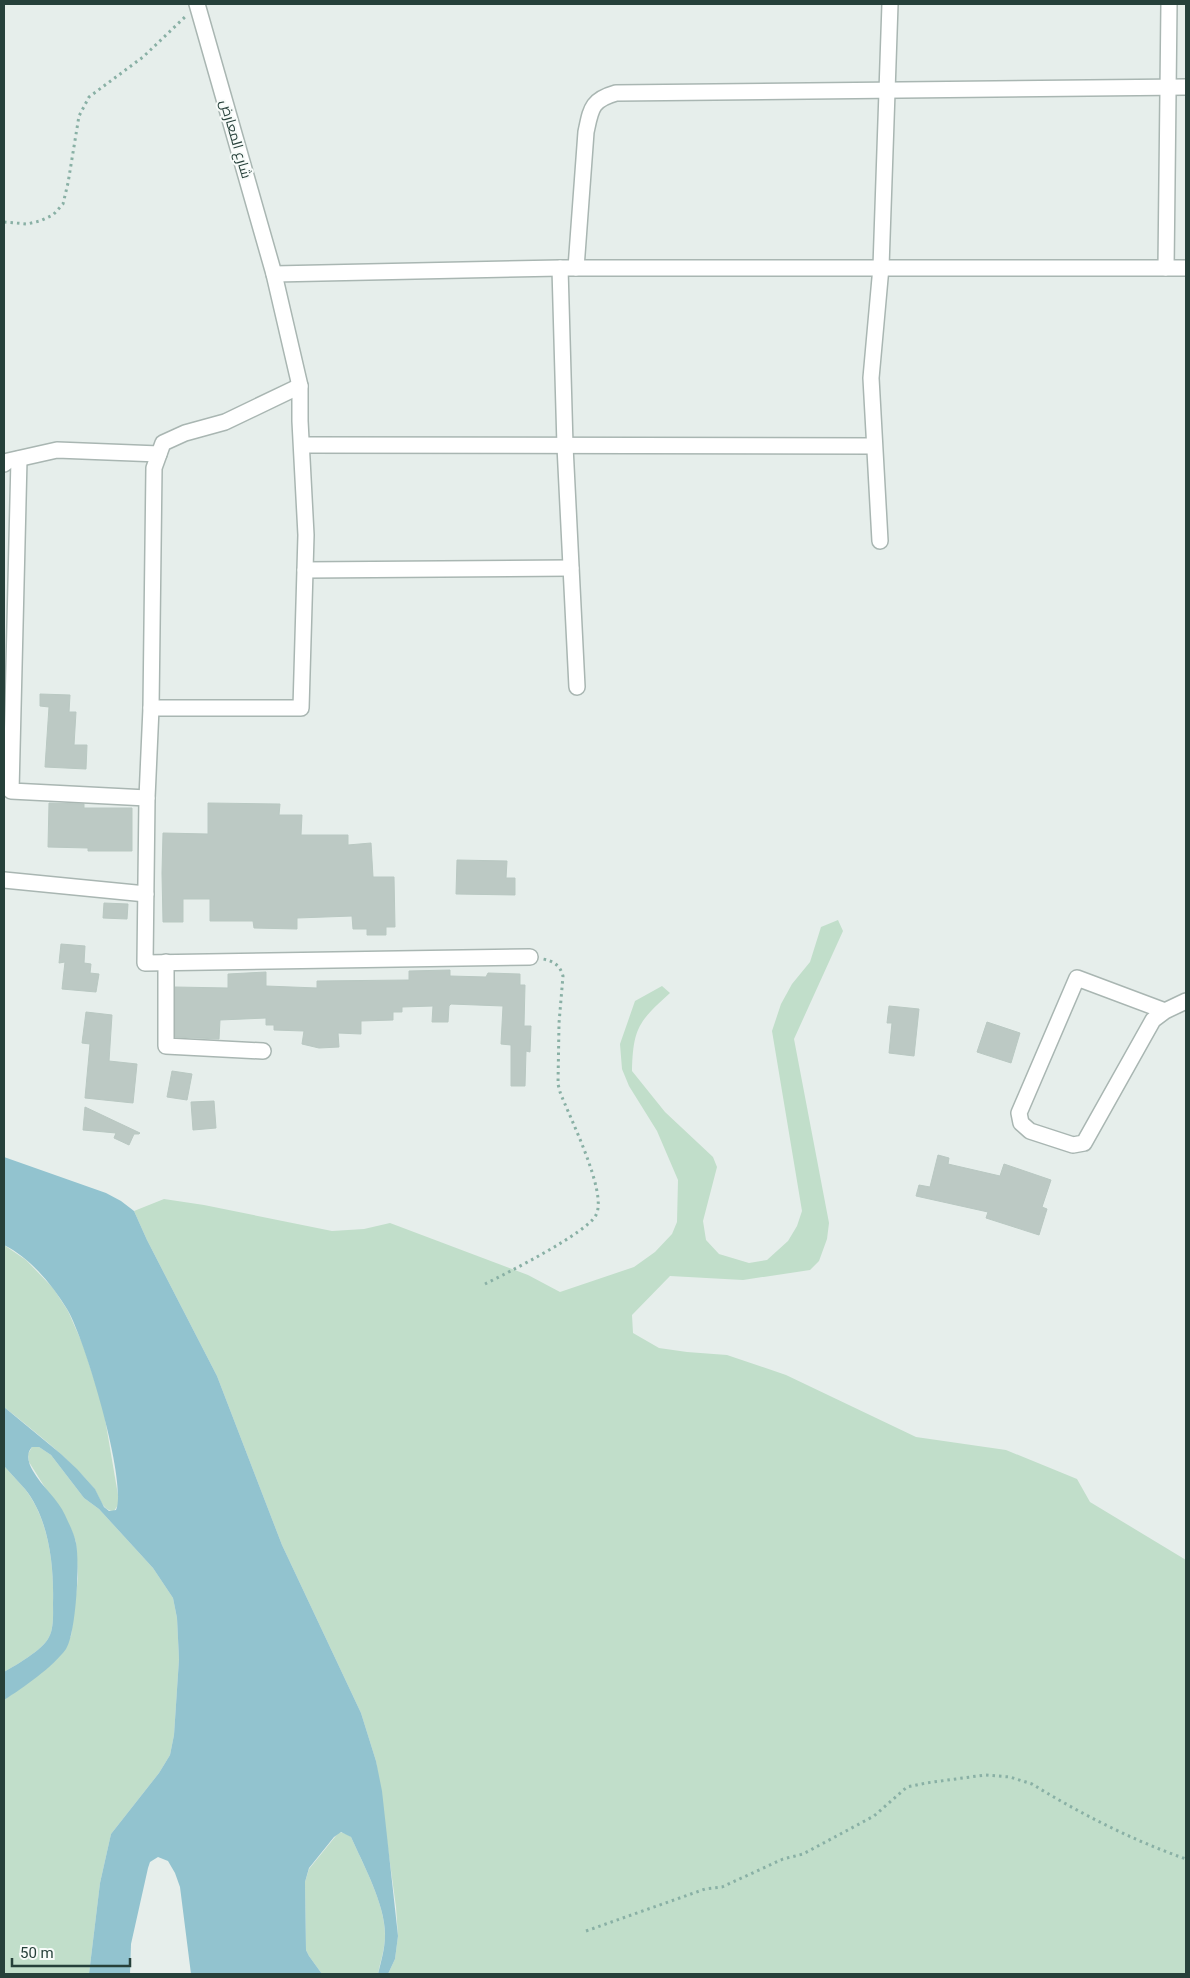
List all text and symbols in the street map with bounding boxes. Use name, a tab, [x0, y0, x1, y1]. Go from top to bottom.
street label: شارع المعارض	[216, 98, 255, 180]
scale bar	[12, 1936, 130, 1968]
text: 50 m	[20, 1944, 54, 1962]

